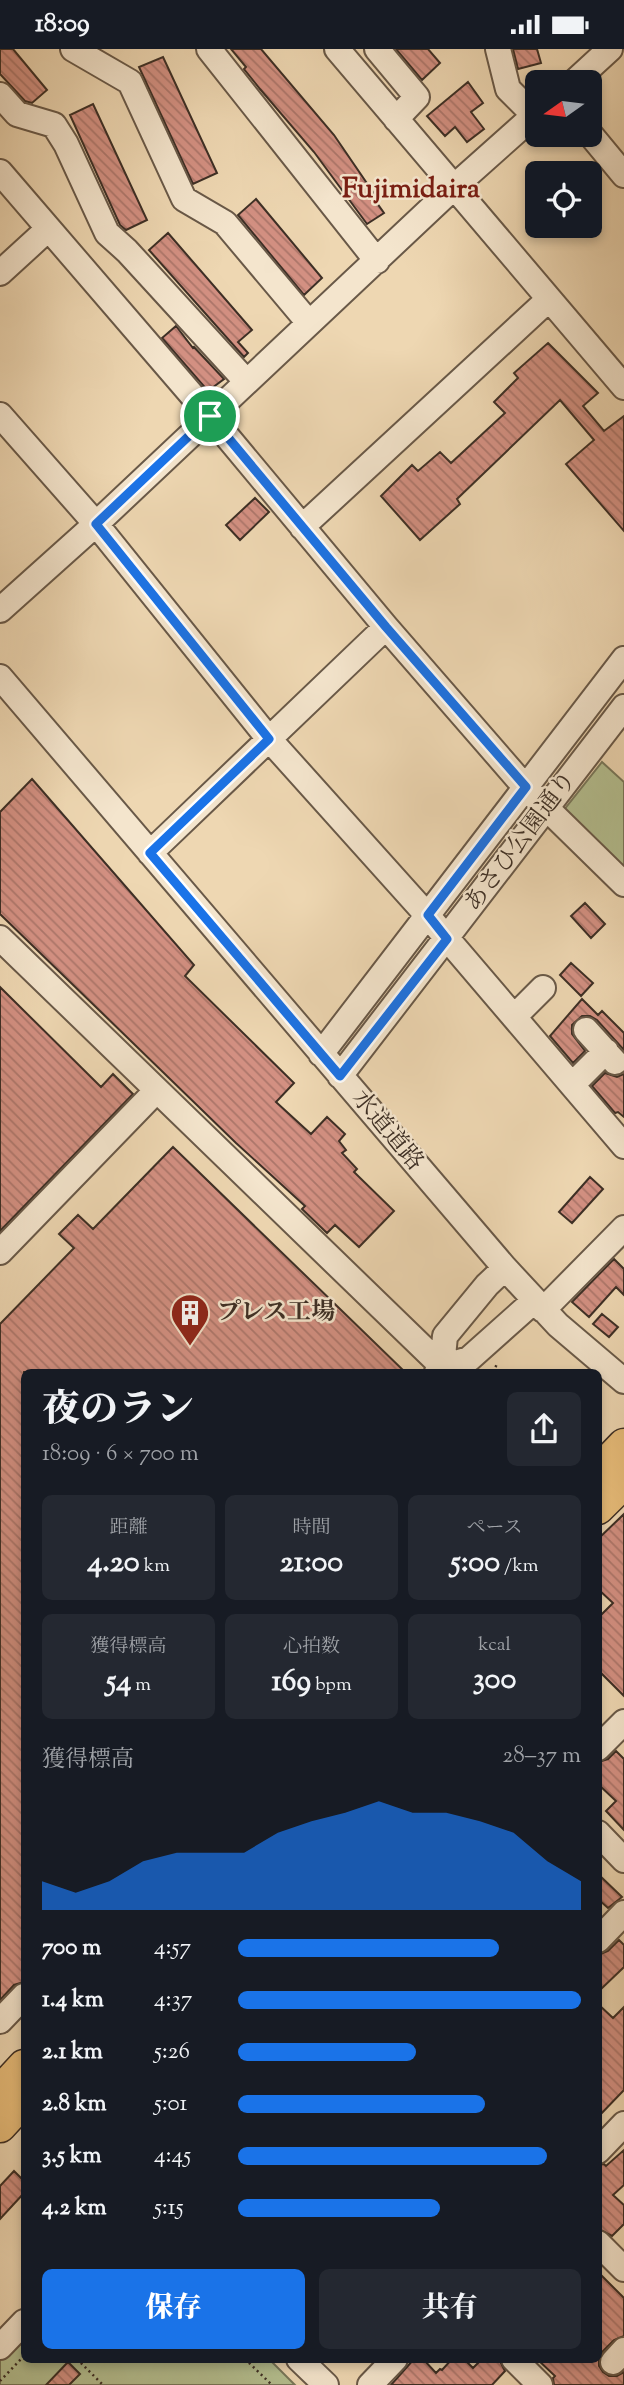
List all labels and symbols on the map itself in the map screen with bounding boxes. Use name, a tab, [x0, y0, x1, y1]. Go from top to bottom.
north arrow	[525, 70, 602, 147]
district label: Fujimidaira	[342, 170, 480, 210]
pin	[180, 386, 240, 446]
street label: あさひ公園通り	[457, 765, 585, 919]
street label: 水道道路	[343, 1083, 431, 1179]
building icon: プレス工場	[169, 1292, 211, 1347]
place label: プレス工場	[217, 1296, 335, 1330]

